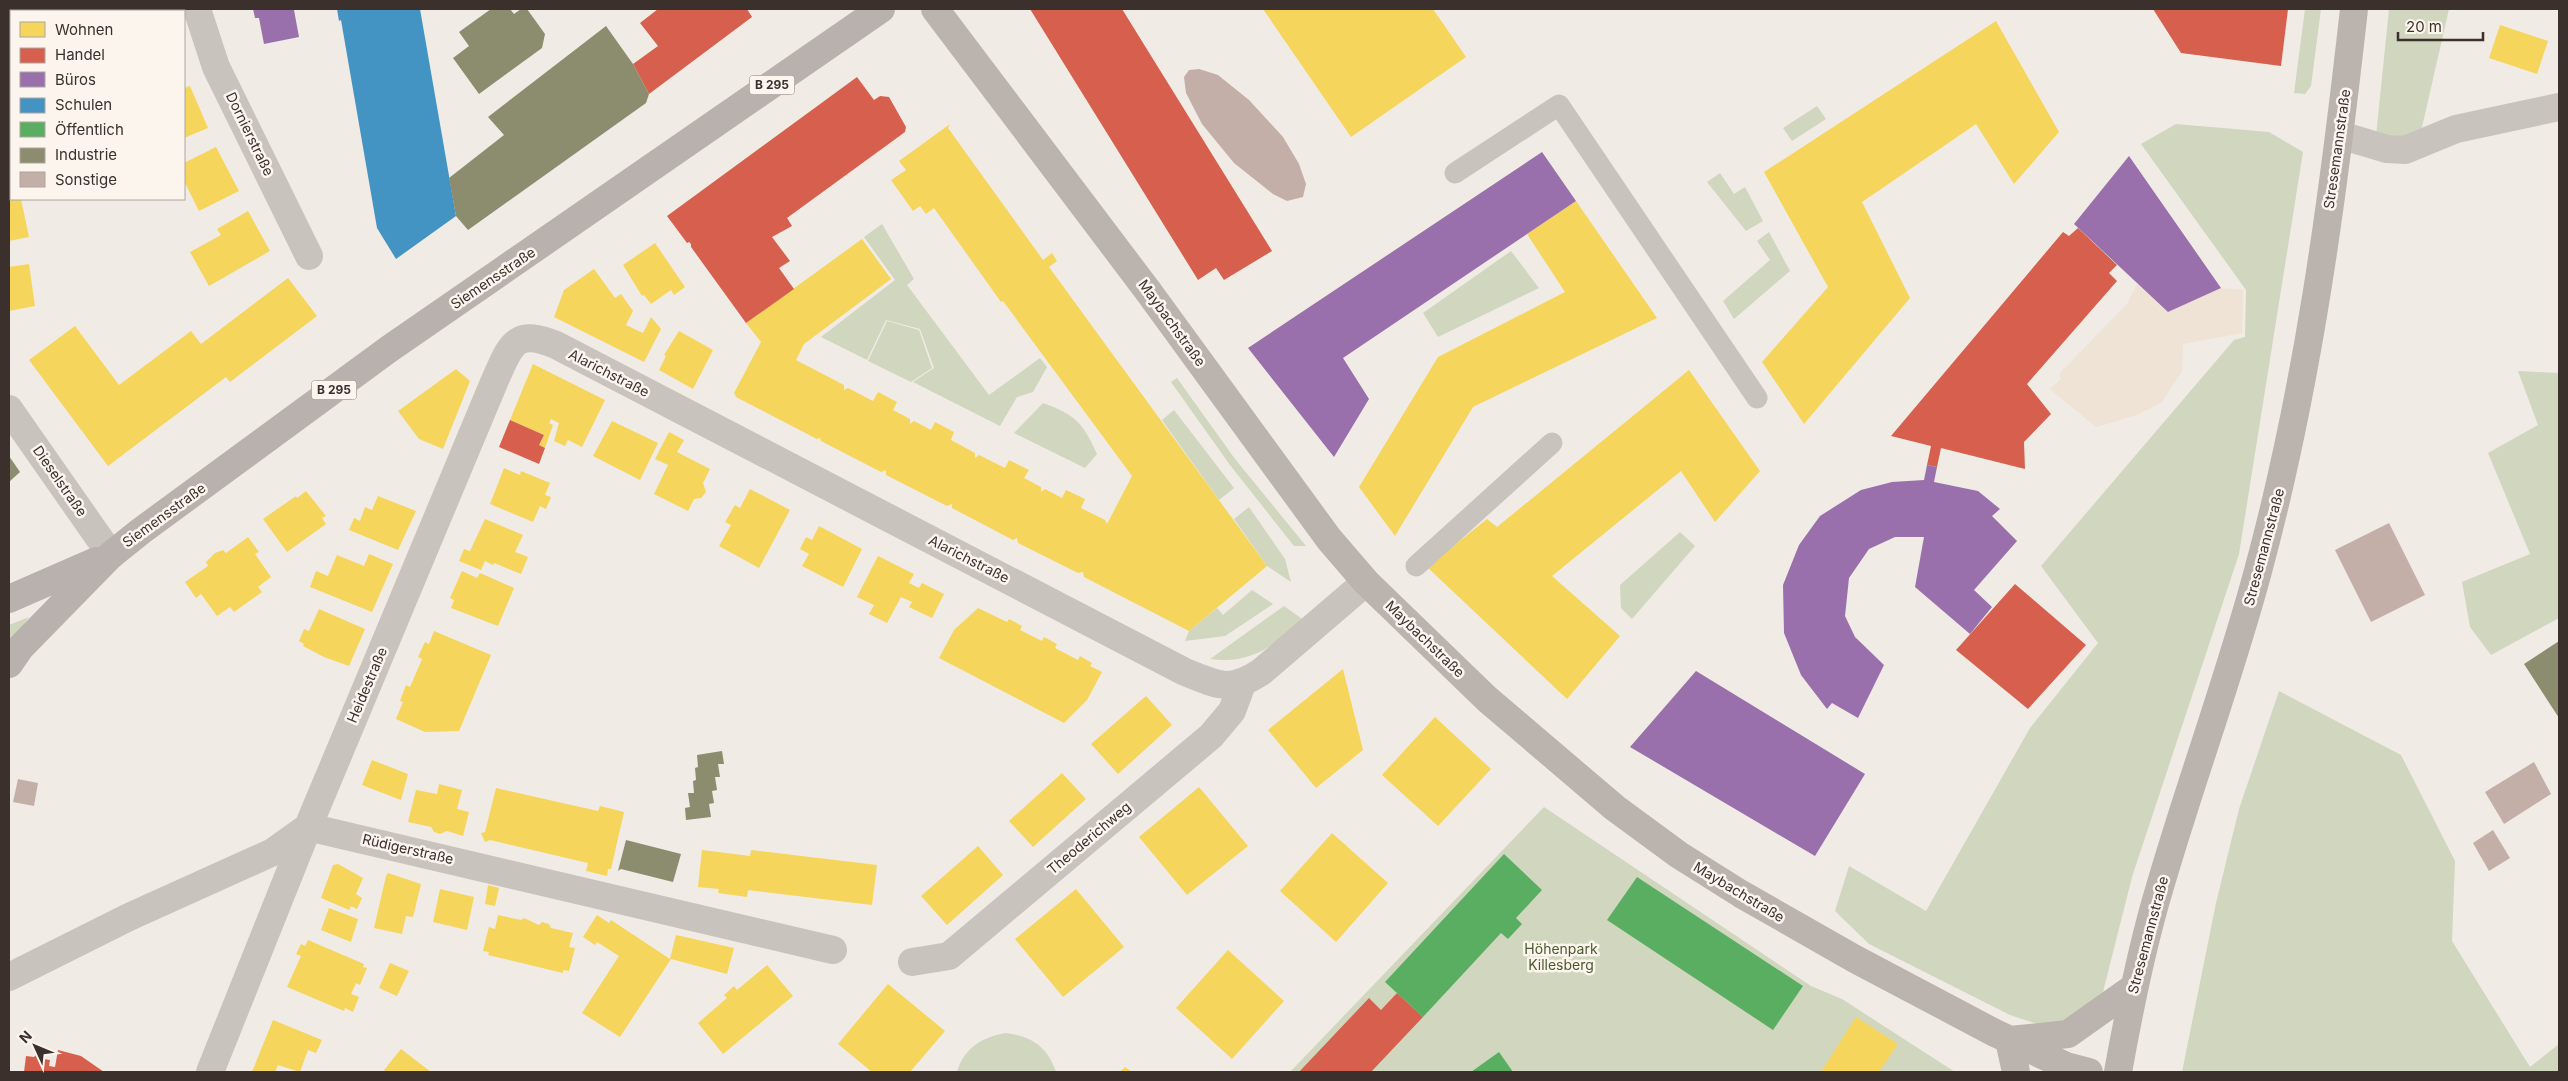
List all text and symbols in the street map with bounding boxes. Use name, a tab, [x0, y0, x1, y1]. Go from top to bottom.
legend	[10, 10, 185, 200]
scale bar	[2398, 10, 2483, 42]
text: 20 m	[2406, 17, 2442, 36]
text: Wohnen	[55, 20, 113, 39]
text: Handel	[55, 45, 105, 64]
text: Büros	[55, 70, 96, 89]
road number: B 295	[750, 76, 794, 94]
street label: Stresemannstraße	[2320, 88, 2353, 210]
street label: Dornierstraße	[223, 89, 278, 178]
text: Schulen	[55, 95, 112, 114]
text: Öffentlich	[55, 120, 124, 139]
text: Industrie	[55, 145, 117, 164]
text: Sonstige	[55, 170, 117, 189]
street label: Siemensstraße	[447, 243, 538, 312]
street label: Maybachstraße	[1135, 276, 1210, 369]
street label: Alarichstraße	[566, 345, 652, 400]
road number: B 295	[312, 380, 356, 400]
street label: Dieselstraße	[30, 442, 91, 519]
street label: Siemensstraße	[119, 479, 209, 550]
street label: Stresemannstraße	[2240, 486, 2287, 607]
street label: Alarichstraße	[926, 531, 1012, 586]
street label: Maybachstraße	[1382, 597, 1468, 681]
street label: Heidestraße	[343, 644, 390, 725]
street label: Theoderichweg	[1043, 798, 1134, 877]
street label: Rüdigerstraße	[361, 830, 455, 867]
street label: Maybachstraße	[1691, 858, 1788, 925]
street label: Stresemannstraße	[2124, 874, 2171, 995]
park label: Höhenpark Killesberg	[1524, 940, 1598, 973]
north arrow	[10, 1021, 60, 1071]
text: N	[15, 1027, 35, 1046]

